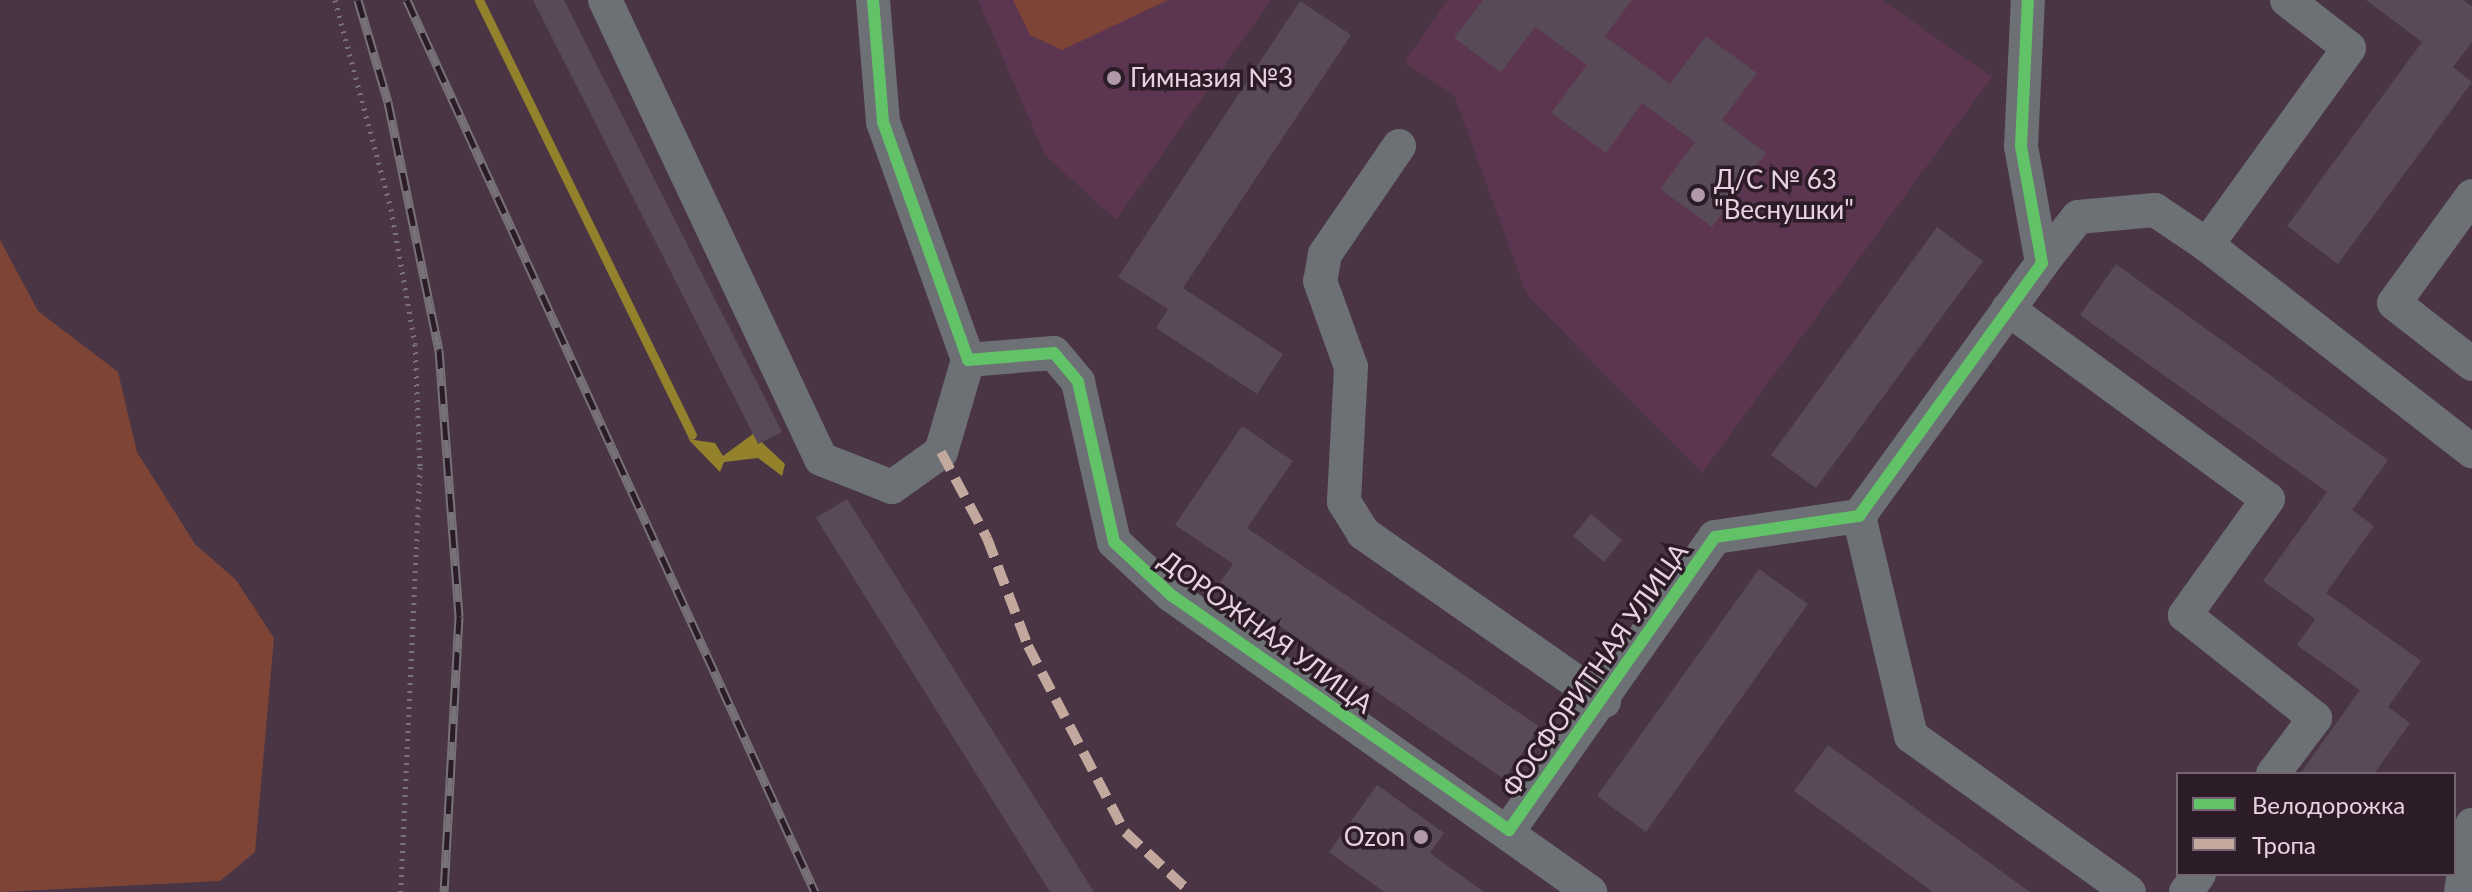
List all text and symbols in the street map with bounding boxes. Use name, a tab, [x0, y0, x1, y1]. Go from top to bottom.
place label: Гимназия №3	[1130, 62, 1293, 94]
marker: Гимназия №3	[1105, 69, 1123, 87]
place label: Д/С № 63 "Веснушки"	[1714, 164, 1854, 226]
marker: Д/С № 63 "Веснушки"	[1689, 186, 1707, 204]
street label: ФОСФОРИТНАЯ УЛИЦА	[1495, 537, 1695, 803]
street label: ДОРОЖНАЯ УЛИЦА	[1153, 544, 1379, 720]
legend	[2176, 772, 2456, 876]
text: Велодорожка	[2252, 790, 2405, 819]
place label: Ozon	[1344, 821, 1405, 853]
marker: Ozon	[1412, 828, 1430, 846]
text: Тропа	[2252, 830, 2316, 859]

